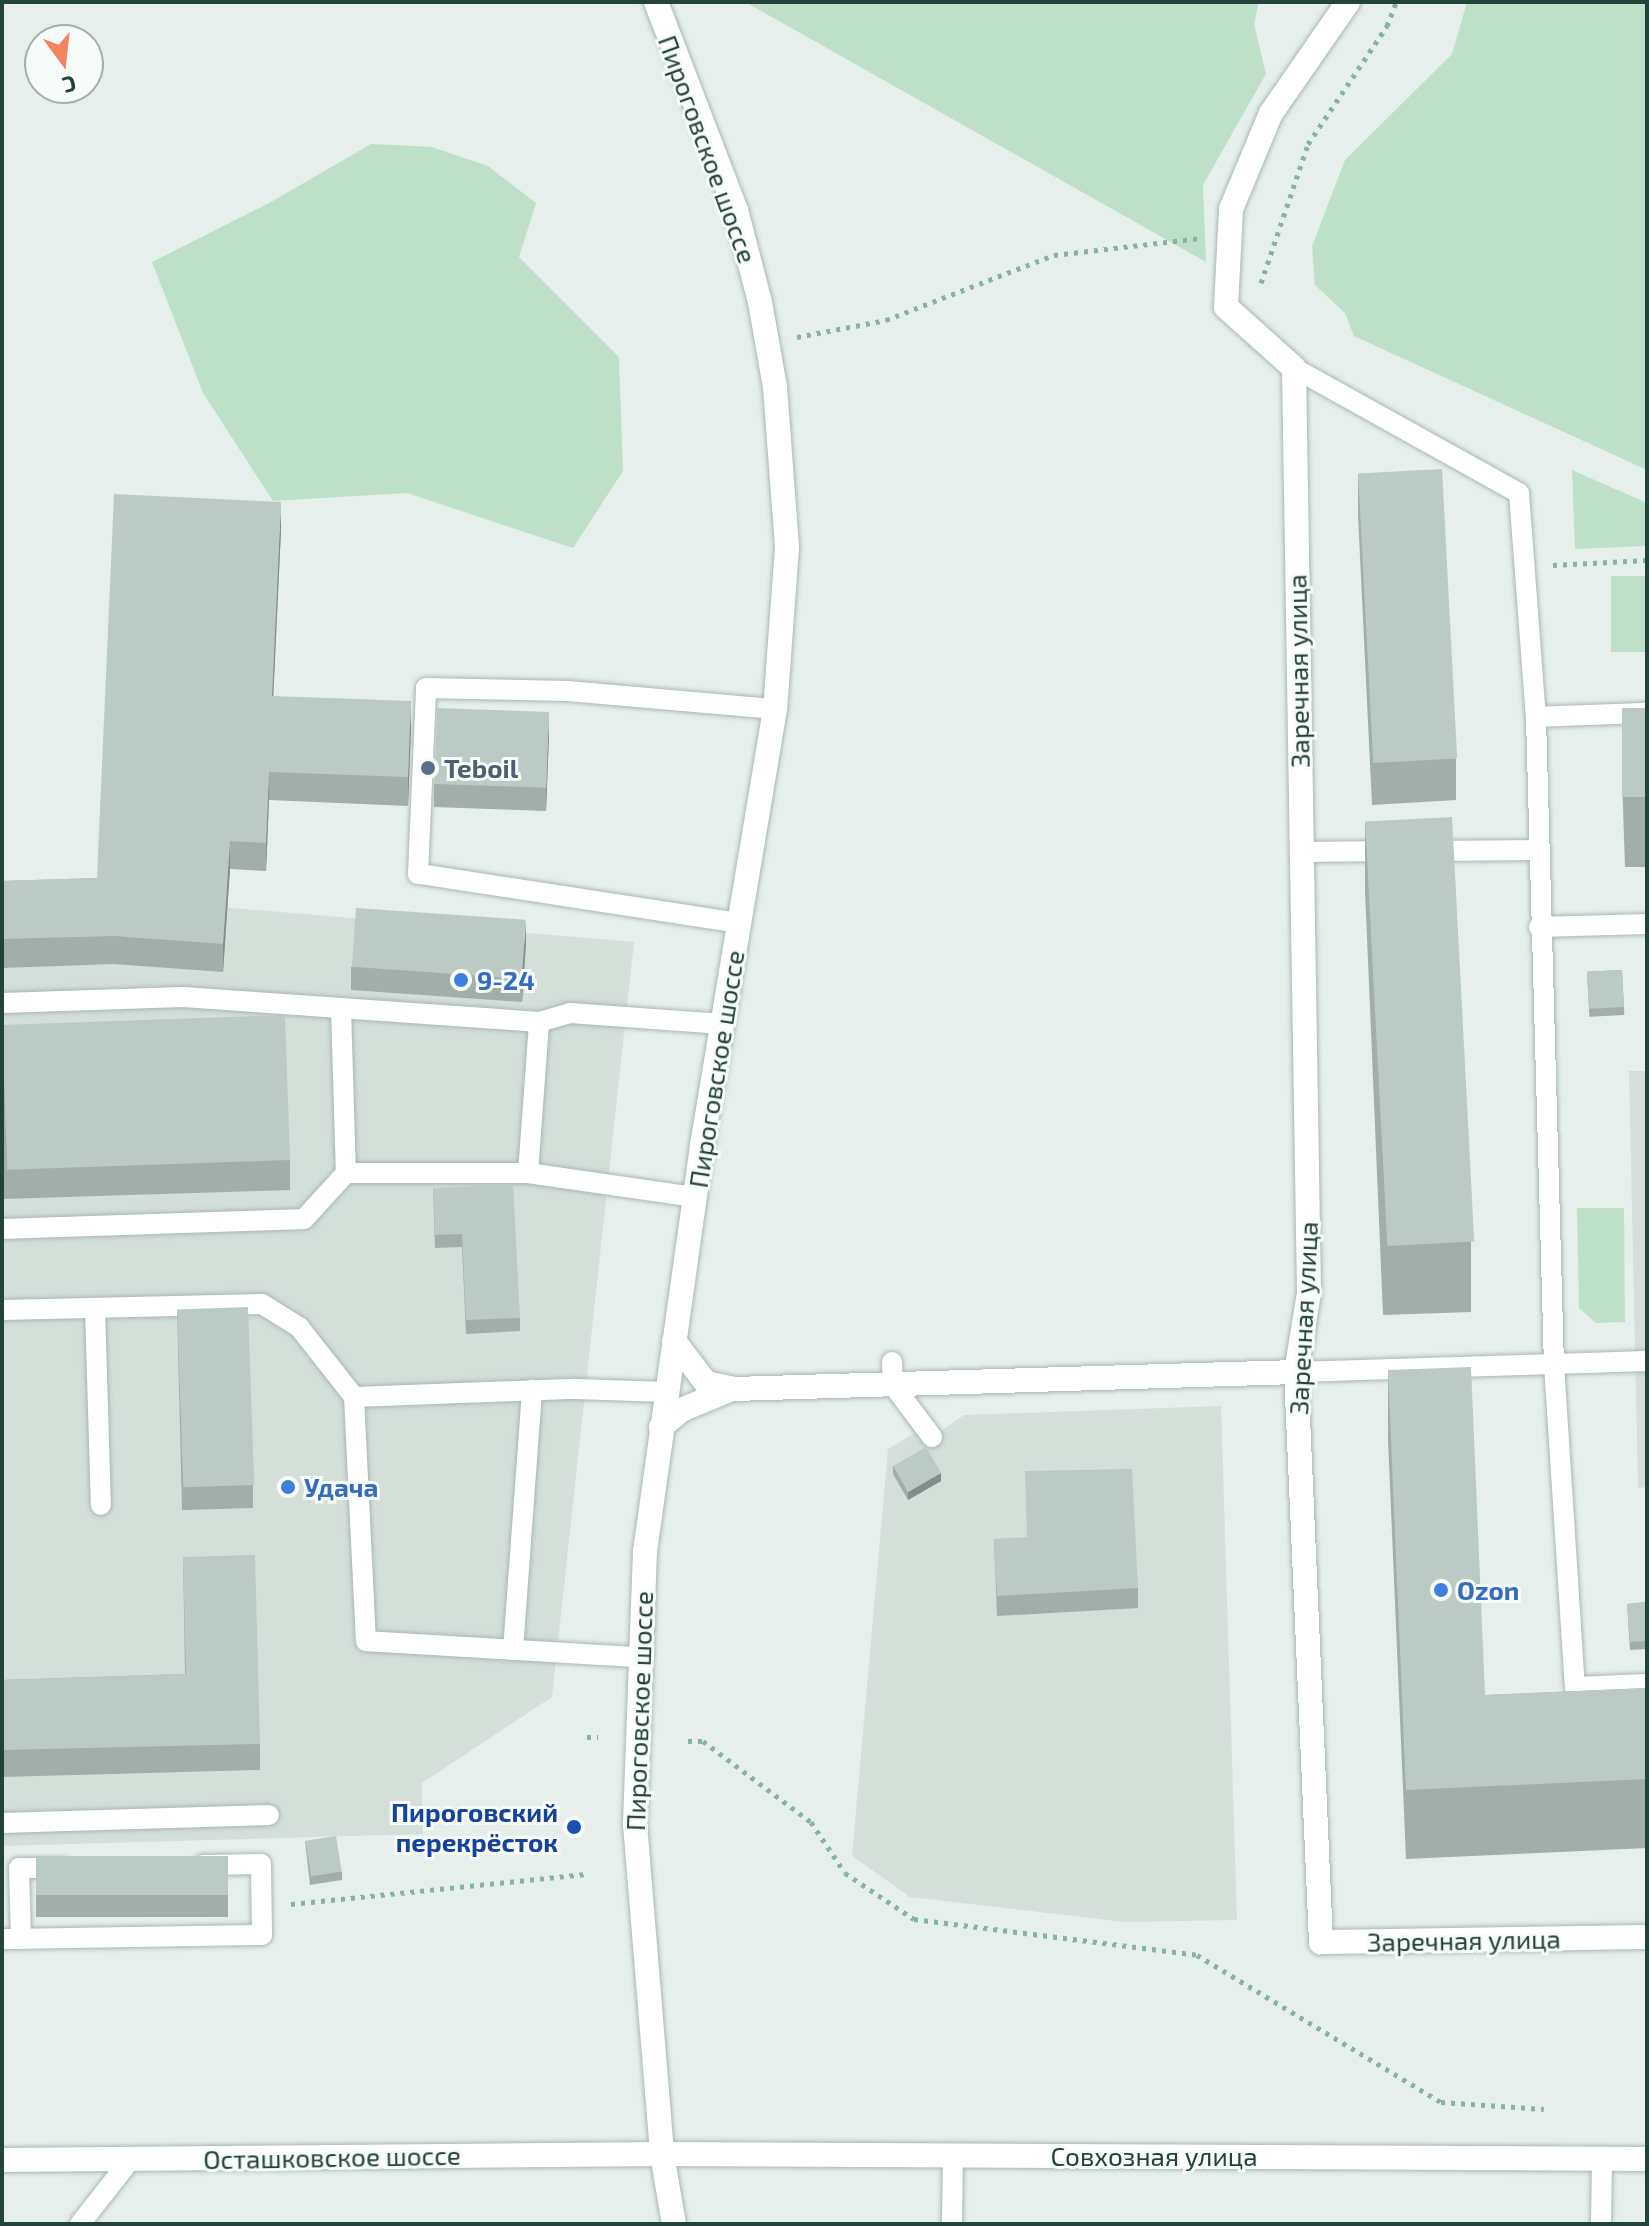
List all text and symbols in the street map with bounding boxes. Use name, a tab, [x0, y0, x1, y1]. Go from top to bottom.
north arrow	[24, 24, 104, 104]
street label: Пироговское шоссе	[652, 31, 764, 267]
text: С	[60, 71, 79, 99]
street label: Заречная улица	[1281, 574, 1315, 768]
place label: Teboil	[444, 752, 518, 784]
marker: Teboil	[419, 759, 437, 777]
street label: Пироговское шоссе	[682, 948, 750, 1190]
place label: 9-24	[477, 964, 535, 996]
marker: 9-24	[452, 971, 470, 989]
street label: Заречная улица	[1282, 1220, 1324, 1416]
place label: Удача	[304, 1471, 378, 1503]
marker: Удача	[279, 1478, 297, 1496]
place label: Ozon	[1457, 1574, 1519, 1606]
marker: Ozon	[1432, 1581, 1450, 1599]
street label: Пироговское шоссе	[619, 1591, 659, 1831]
place label: Пироговский перекрёсток	[391, 1796, 558, 1858]
marker: Пироговский перекрёсток	[565, 1818, 583, 1836]
street label: Заречная улица	[1367, 1923, 1561, 1957]
street label: Осташковское шоссе	[203, 2139, 461, 2175]
street label: Совхозная улица	[1051, 2140, 1257, 2172]

